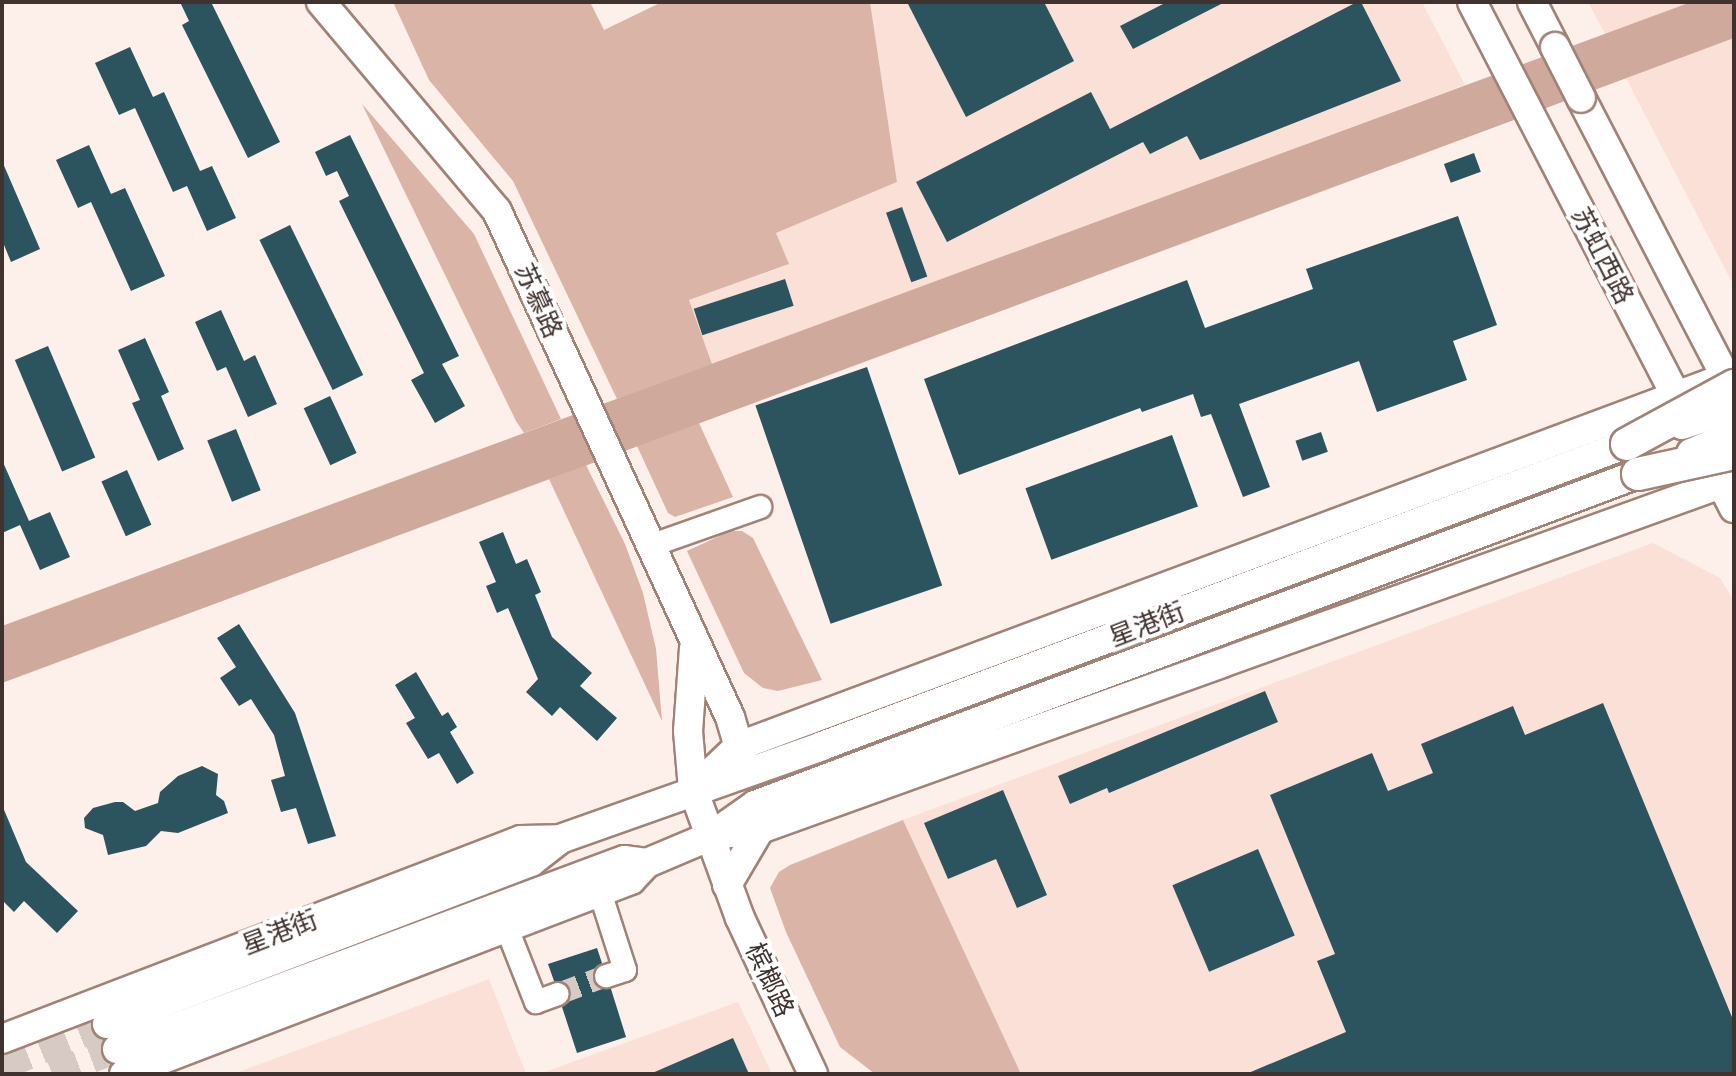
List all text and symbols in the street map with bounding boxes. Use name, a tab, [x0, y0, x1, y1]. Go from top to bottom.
street label: 苏虹西路	[1564, 203, 1640, 309]
street label: 苏慕路	[508, 259, 568, 343]
street label: 星港街	[1105, 596, 1189, 654]
street label: 星港街	[238, 904, 322, 962]
street label: 槟榔路	[738, 938, 800, 1022]

